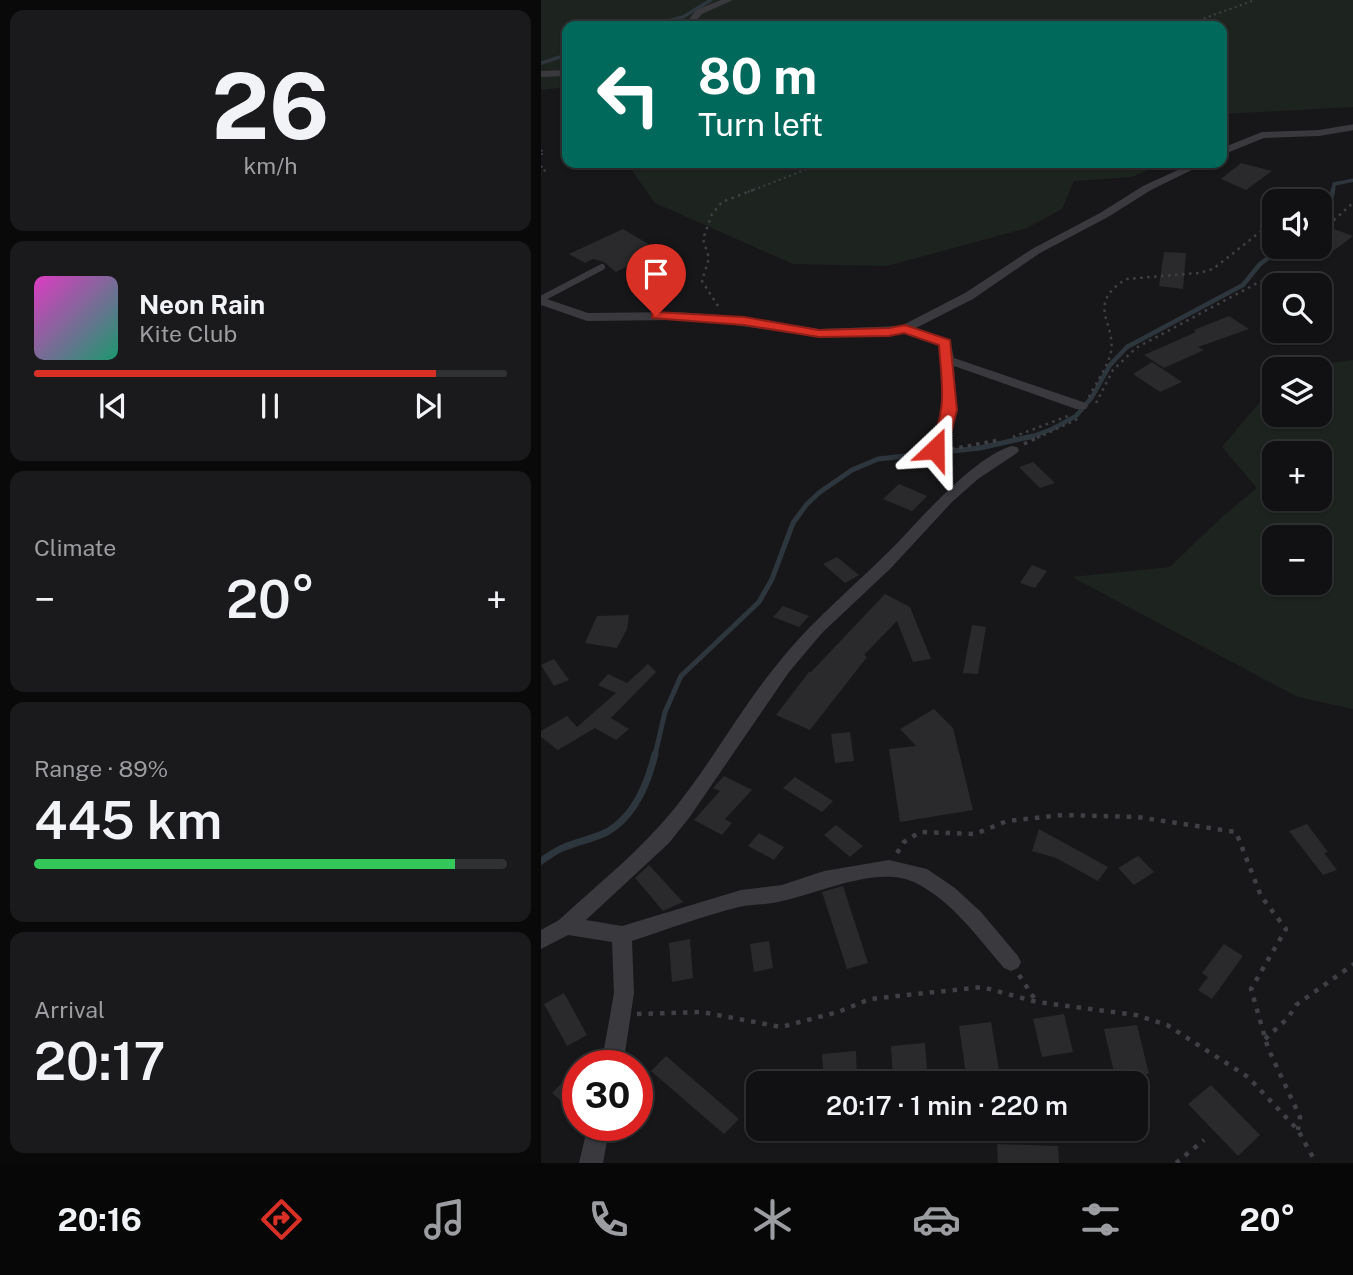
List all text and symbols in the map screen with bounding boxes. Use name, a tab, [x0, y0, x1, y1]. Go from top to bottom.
text: 80 m	[698, 47, 817, 105]
icon: left	[583, 49, 674, 140]
text: 26	[212, 53, 329, 159]
text: Turn left	[698, 106, 823, 143]
text: km/h	[243, 152, 298, 179]
map controls	[1262, 189, 1332, 595]
button: sound	[1262, 189, 1332, 259]
pin	[626, 244, 686, 316]
icon: arrive	[637, 255, 675, 293]
button: search	[1262, 273, 1332, 343]
text: Neon Rain	[139, 289, 265, 320]
text: Kite Club	[139, 320, 237, 347]
button: layers	[1262, 357, 1332, 427]
icon: previous	[94, 387, 132, 425]
icon: pause	[251, 387, 289, 425]
icon: next	[409, 387, 447, 425]
position arrow	[898, 412, 972, 486]
button: +	[1262, 441, 1332, 511]
button: −	[1262, 525, 1332, 595]
text: Climate	[34, 534, 116, 561]
text: 20°	[226, 569, 315, 630]
text: −	[34, 577, 55, 622]
text: +	[486, 577, 507, 622]
text: Range · 89%	[34, 755, 168, 782]
text: 445 km	[34, 790, 222, 851]
text: Arrival	[34, 996, 105, 1023]
text: 20:17	[34, 1031, 166, 1092]
speed limit sign: 30	[562, 1050, 653, 1141]
text: 20:17 · 1 min · 220 m	[826, 1090, 1068, 1121]
icon: directions	[257, 1195, 306, 1244]
icon: music	[420, 1195, 469, 1244]
icon: phone	[584, 1195, 633, 1244]
icon: climate	[748, 1195, 797, 1244]
icon: car	[912, 1195, 961, 1244]
icon: filters	[1076, 1195, 1125, 1244]
text: 20:16	[57, 1201, 142, 1238]
text: 20°	[1239, 1201, 1296, 1238]

